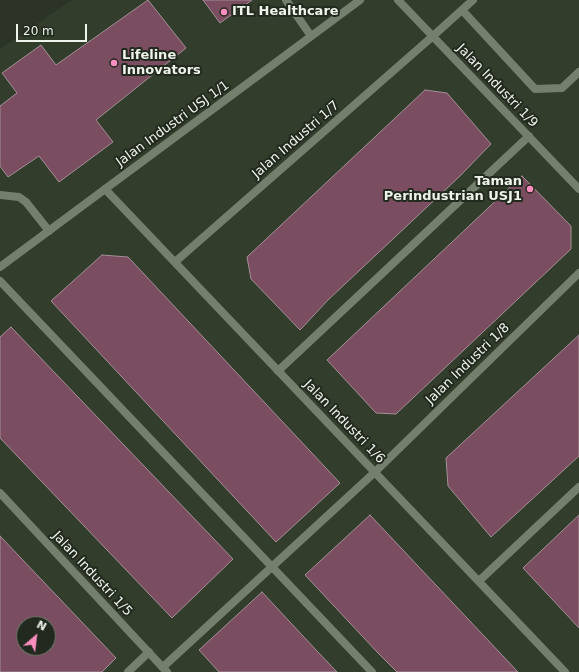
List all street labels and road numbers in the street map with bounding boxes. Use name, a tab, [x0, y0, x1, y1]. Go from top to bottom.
street label: Jalan Industri 1/9	[453, 41, 541, 131]
street label: Jalan Industri USJ 1/1	[113, 78, 233, 170]
street label: Jalan Industri 1/7	[249, 98, 343, 182]
street label: Jalan Industri 1/8	[423, 320, 513, 408]
street label: Jalan Industri 1/6	[300, 377, 388, 467]
street label: Jalan Industri 1/5	[49, 528, 135, 620]

